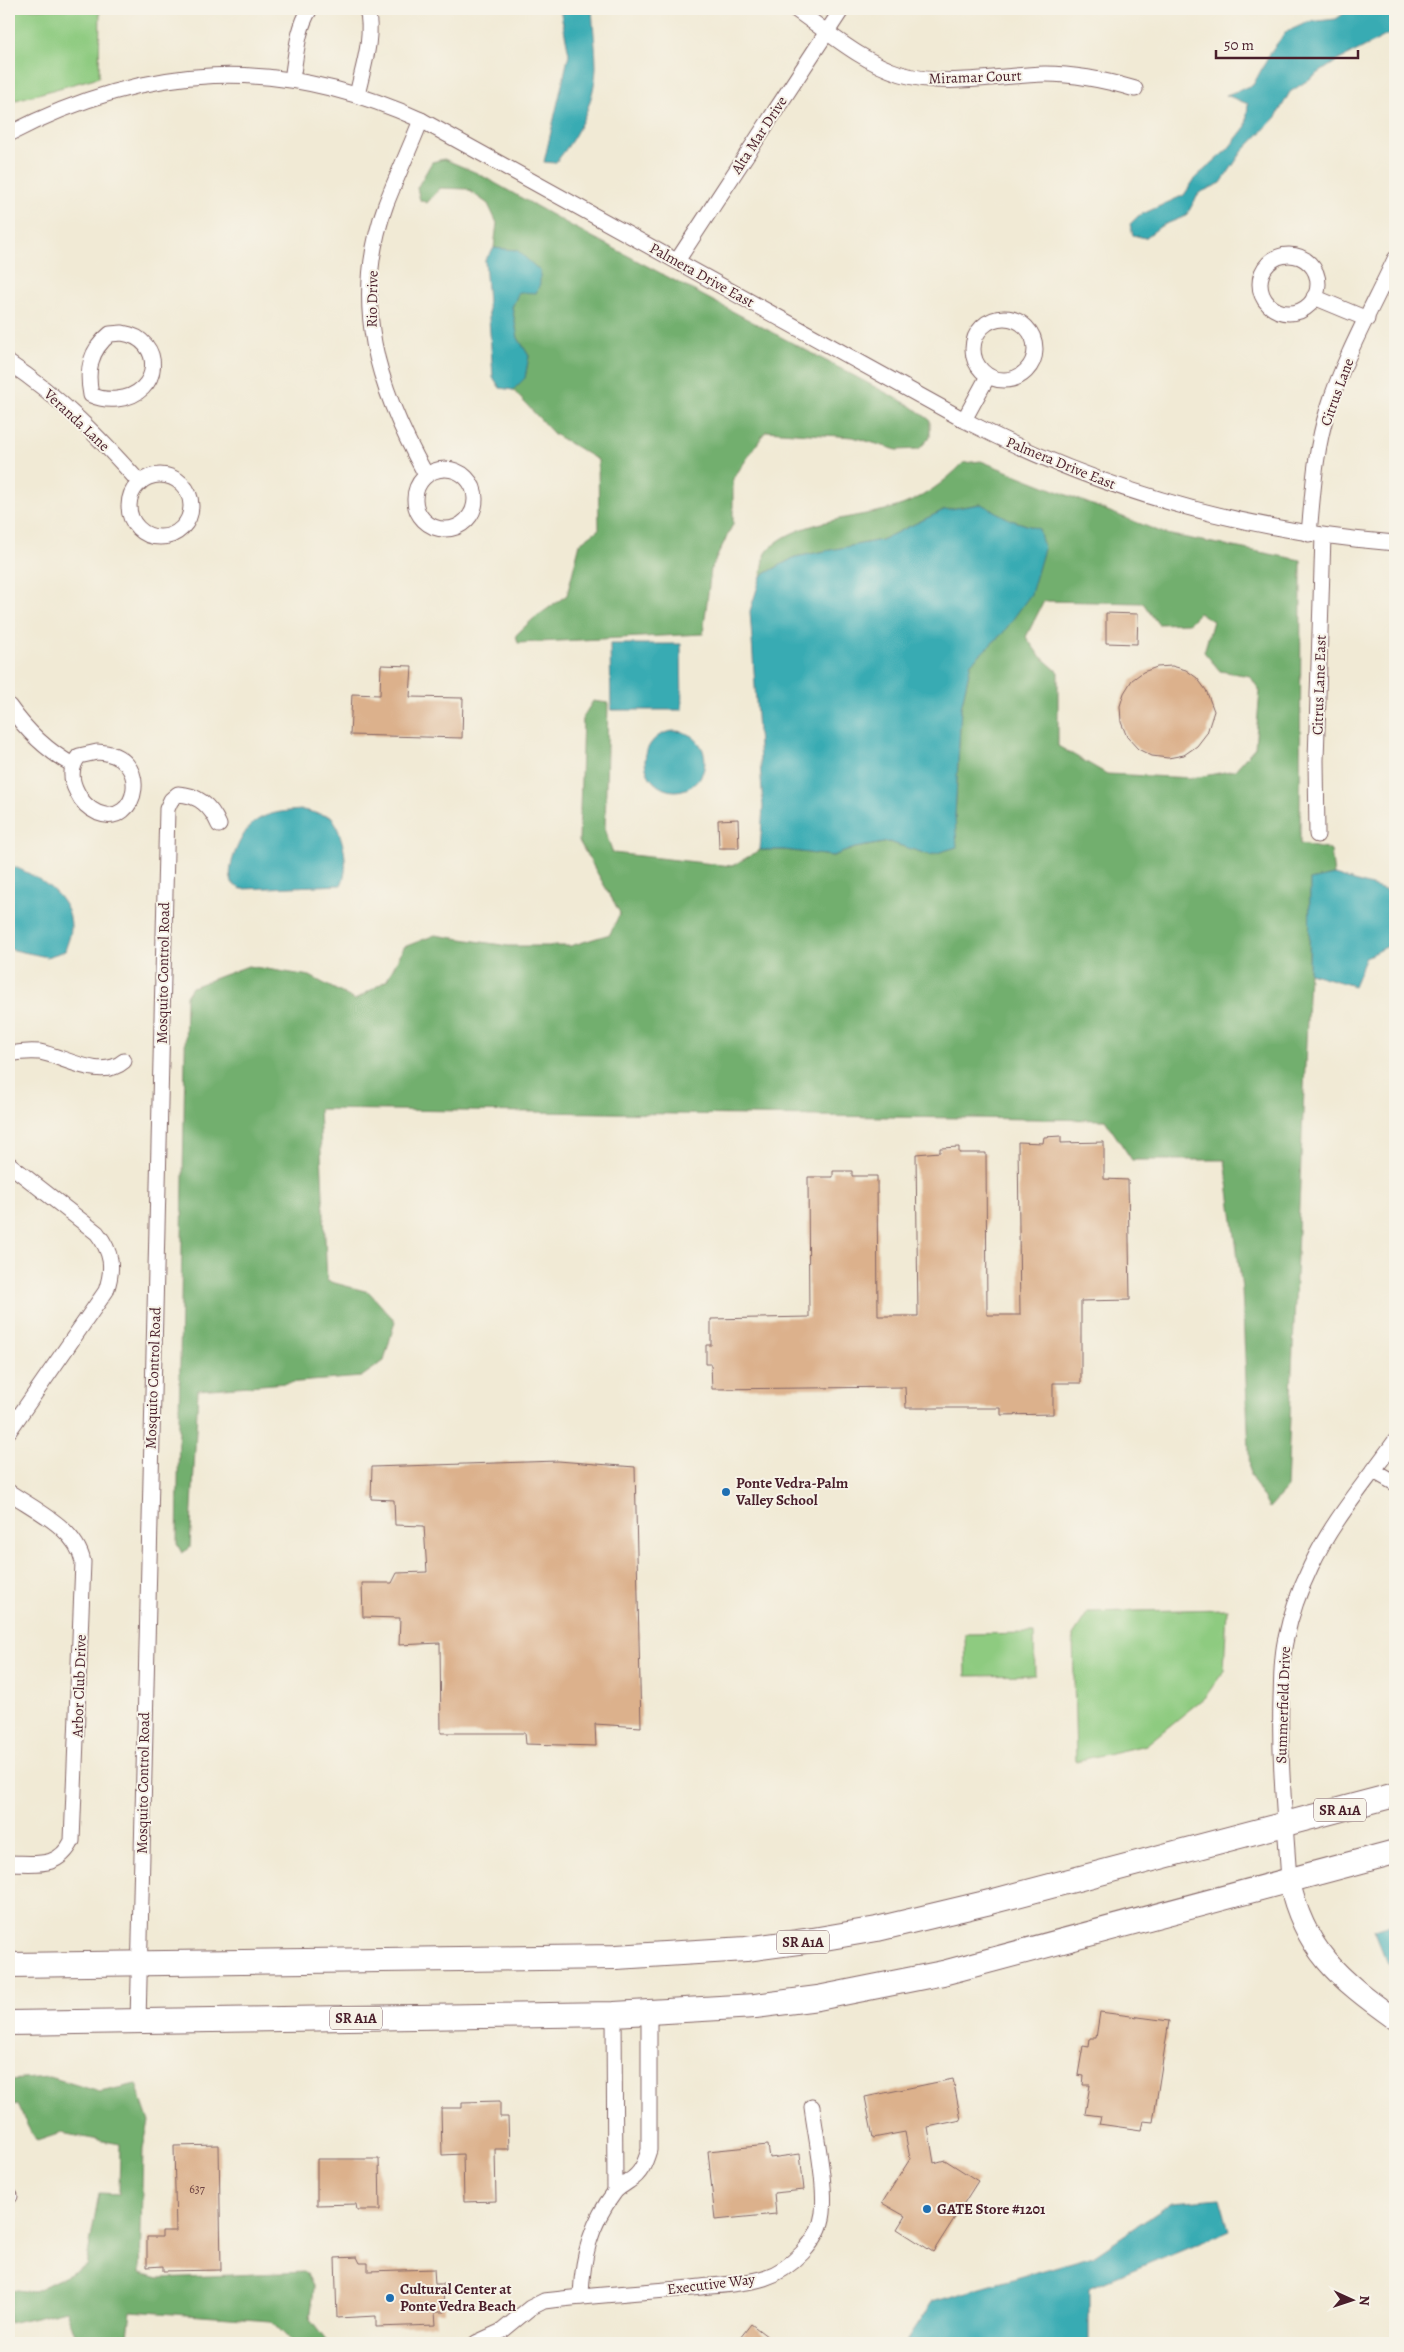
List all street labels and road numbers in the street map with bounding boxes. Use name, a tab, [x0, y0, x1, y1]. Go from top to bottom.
street label: Miramar Court	[928, 65, 1022, 89]
street label: Alta Mar Drive	[726, 92, 792, 179]
street label: Palmera Drive East	[646, 238, 758, 312]
street label: Rio Drive	[362, 270, 383, 328]
street label: Citrus Lane	[1316, 355, 1359, 429]
street label: Veranda Lane	[39, 384, 114, 456]
street label: Palmera Drive East	[1003, 432, 1119, 494]
street label: Citrus Lane East	[1307, 635, 1331, 735]
street label: Mosquito Control Road	[152, 901, 174, 1044]
street label: Mosquito Control Road	[141, 1306, 166, 1449]
street label: Arbor Club Drive	[67, 1634, 91, 1739]
street label: Summerfield Drive	[1271, 1646, 1295, 1764]
street label: Mosquito Control Road	[132, 1711, 154, 1854]
road number: SR A1A	[1314, 1798, 1366, 1822]
road number: SR A1A	[777, 1930, 829, 1954]
road number: SR A1A	[330, 2006, 382, 2030]
street label: Executive Way	[666, 2269, 756, 2299]

